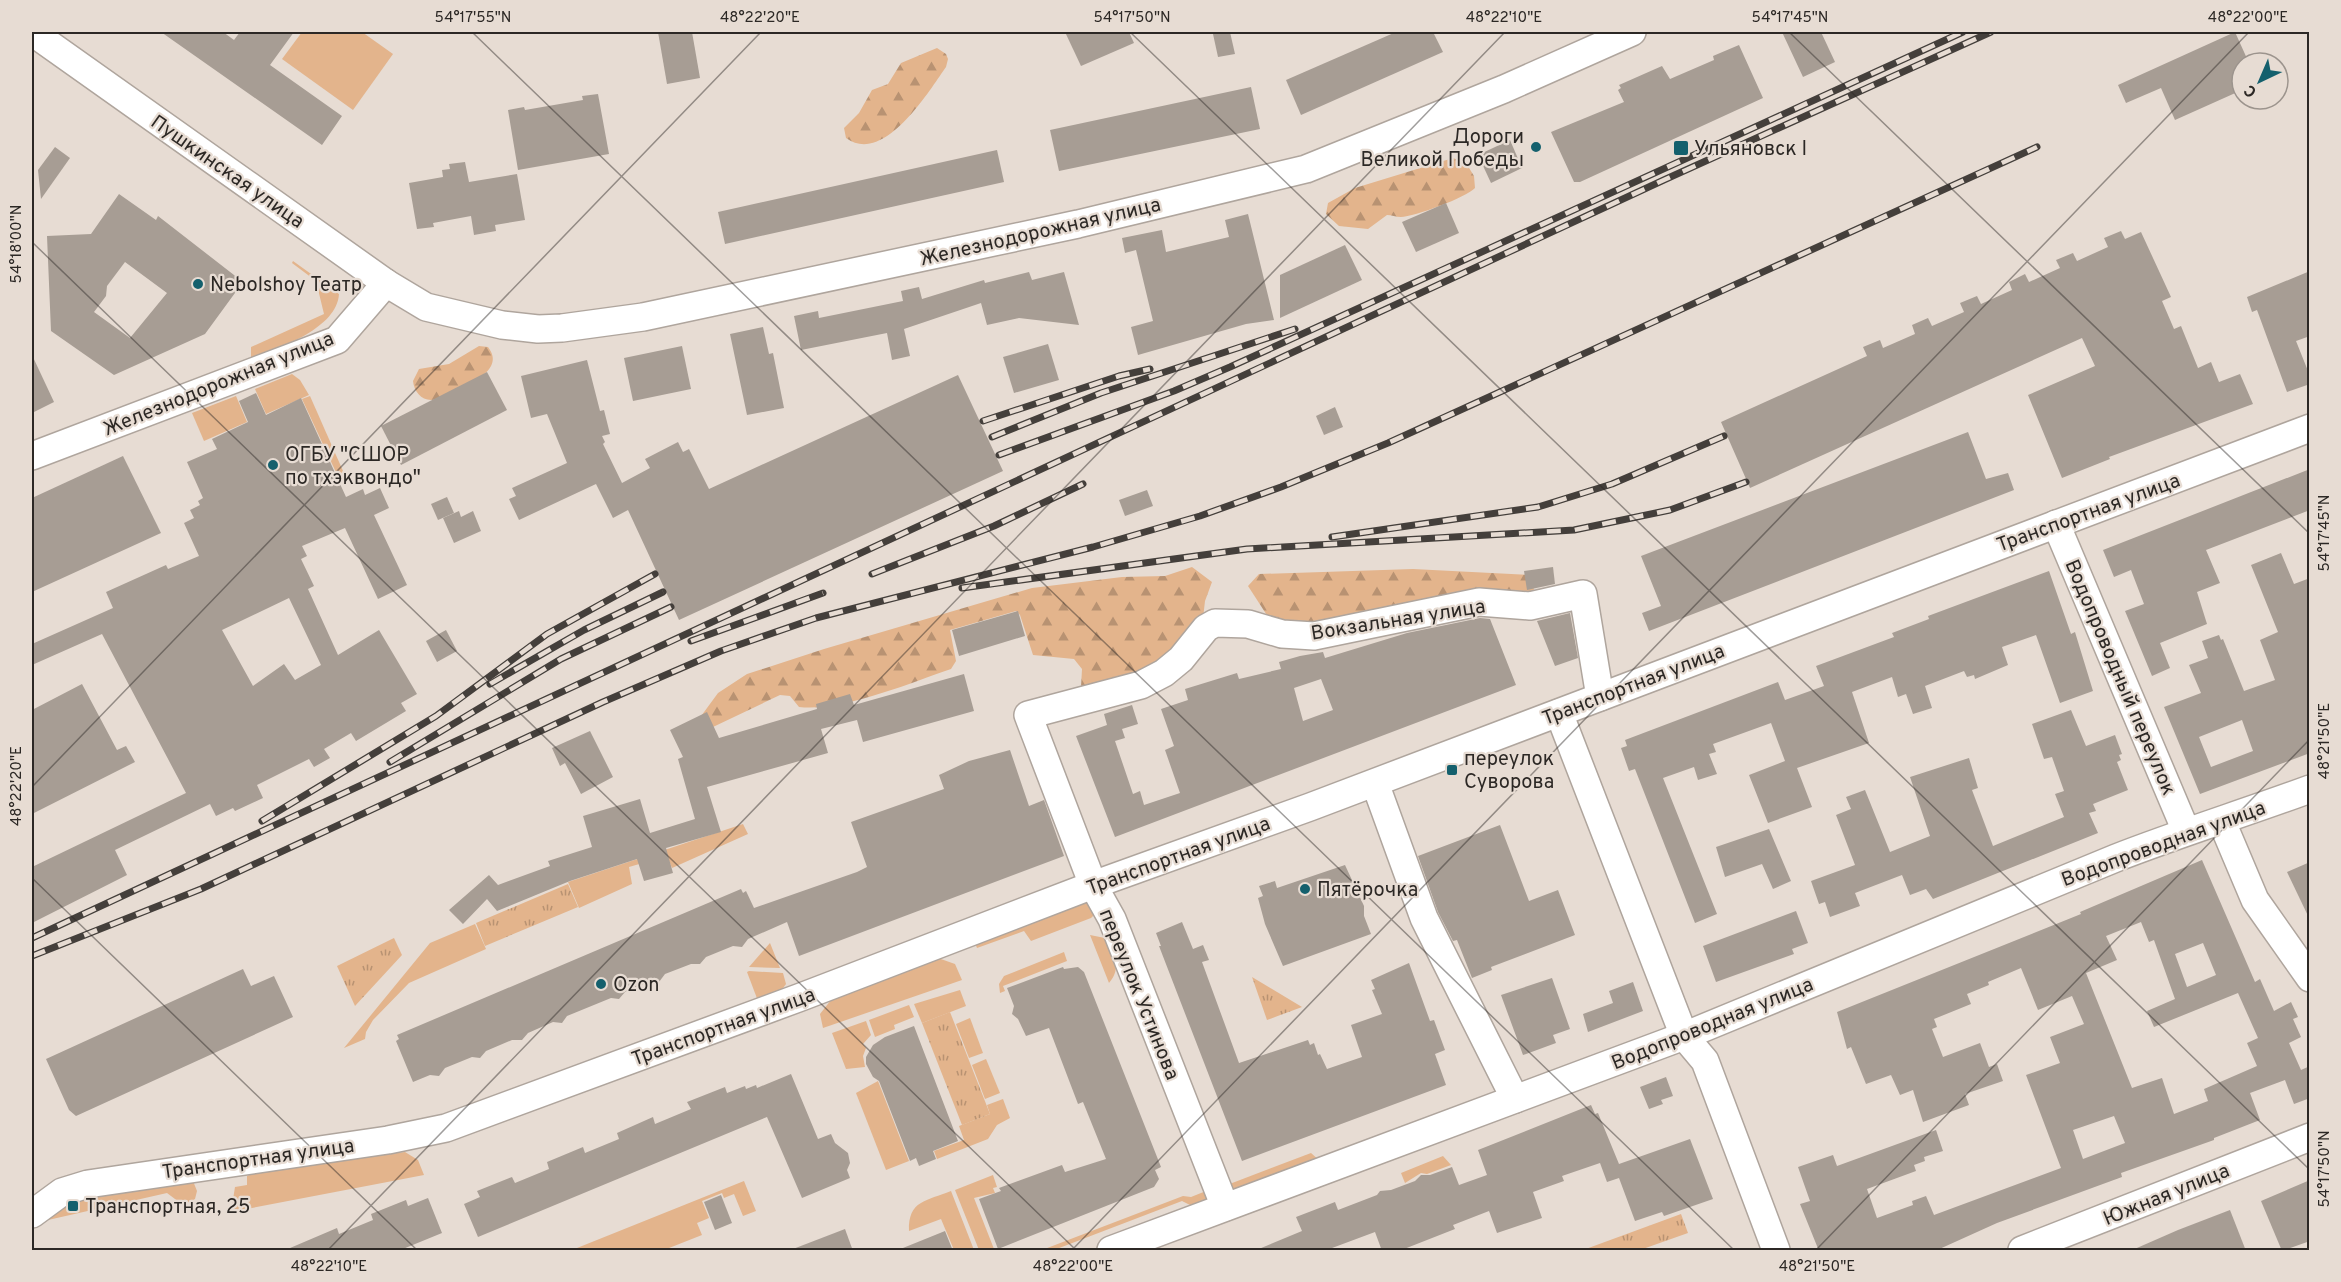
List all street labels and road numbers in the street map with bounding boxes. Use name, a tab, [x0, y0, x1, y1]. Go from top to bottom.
street label: Пушкинская улица	[145, 110, 309, 235]
street label: Железнодорожная улица	[917, 193, 1163, 273]
street label: Железнодорожная улица	[100, 327, 338, 443]
street label: Транспортная улица	[1993, 469, 2184, 559]
street label: Водопроводный переулок	[2058, 556, 2181, 800]
street label: Вокзальная улица	[1309, 594, 1487, 648]
street label: Транспортная улица	[1539, 639, 1729, 733]
street label: Водопроводная улица	[2058, 796, 2269, 894]
street label: Транспортная улица	[1083, 812, 1274, 902]
street label: переулок Устинова	[1092, 905, 1184, 1084]
street label: Водопроводная улица	[1608, 972, 1817, 1077]
street label: Транспортная улица	[628, 983, 819, 1073]
street label: Транспортная улица	[161, 1134, 356, 1186]
street label: Южная улица	[2100, 1159, 2234, 1233]

